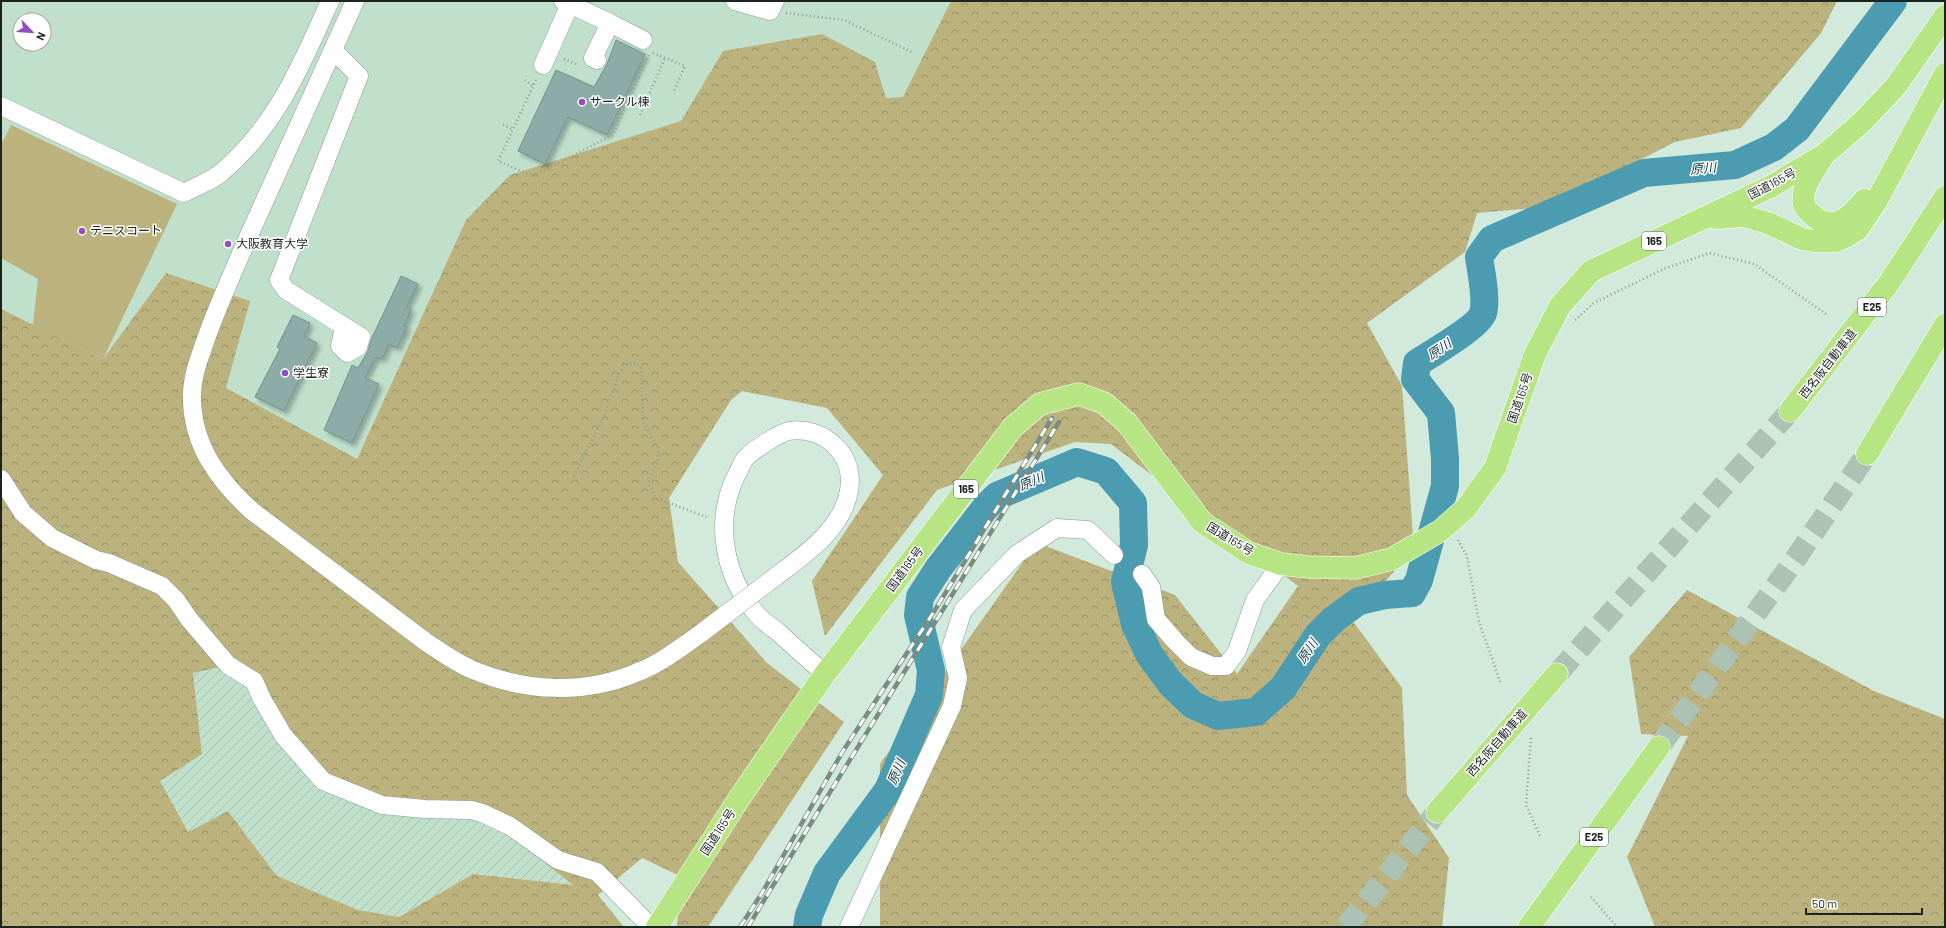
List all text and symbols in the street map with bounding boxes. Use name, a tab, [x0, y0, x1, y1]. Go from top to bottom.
north arrow	[12, 12, 52, 52]
text: N	[34, 30, 49, 43]
place label: サークル棟	[590, 94, 650, 108]
marker: サークル棟	[577, 97, 587, 107]
water label: 原川	[1689, 159, 1719, 177]
street label: 国道165号	[1745, 165, 1798, 202]
place label: テニスコート	[90, 223, 162, 237]
marker: テニスコート	[77, 226, 87, 236]
road number: 165	[1642, 232, 1666, 250]
place label: 大阪教育大学	[236, 236, 308, 250]
marker: 大阪教育大学	[223, 239, 233, 249]
road number: E25	[1858, 298, 1886, 316]
street label: 西名阪自動車道	[1796, 326, 1859, 401]
water label: 原川	[1424, 334, 1456, 363]
place label: 学生寮	[293, 365, 329, 379]
marker: 学生寮	[280, 368, 290, 378]
street label: 国道165号	[1504, 371, 1534, 425]
water label: 原川	[1016, 468, 1048, 493]
road number: 165	[954, 480, 978, 498]
street label: 国道165号	[1204, 519, 1257, 558]
street label: 国道165号	[883, 543, 926, 594]
water label: 原川	[1293, 634, 1322, 666]
street label: 西名阪自動車道	[1463, 706, 1529, 779]
water label: 原川	[884, 755, 909, 787]
street label: 国道165号	[697, 806, 737, 857]
road number: E25	[1580, 828, 1608, 846]
scale bar	[1806, 890, 1922, 916]
text: 50 m	[1812, 896, 1837, 910]

